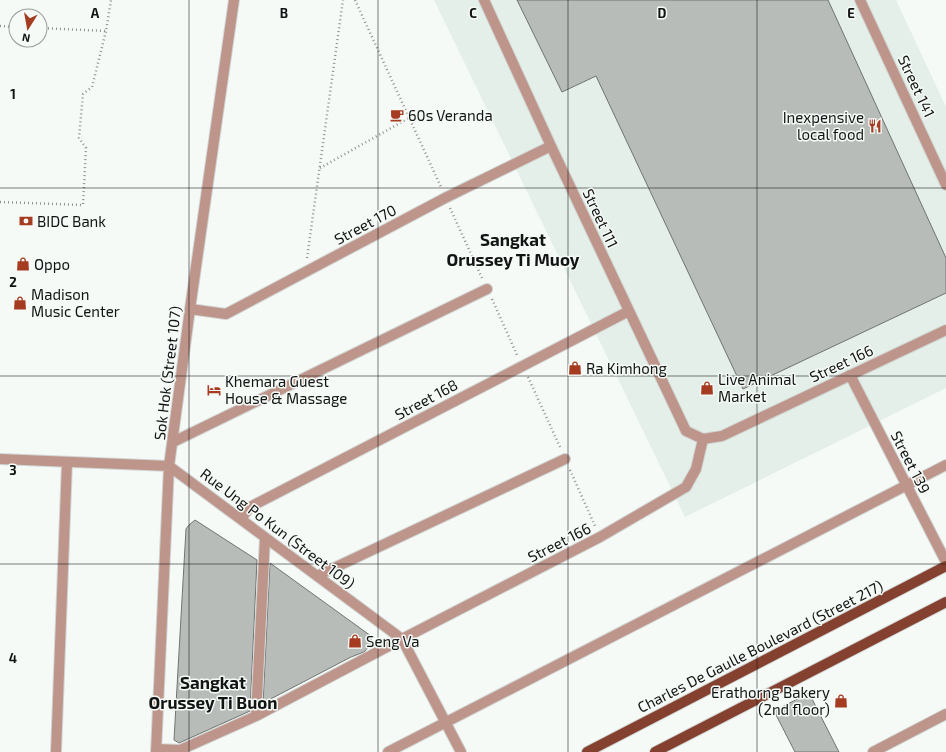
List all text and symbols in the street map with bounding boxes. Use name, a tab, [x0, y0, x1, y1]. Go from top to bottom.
text: A	[91, 5, 100, 21]
text: B	[280, 5, 288, 21]
text: C	[469, 5, 477, 21]
text: D	[658, 5, 667, 21]
text: E	[847, 5, 855, 21]
north arrow	[8, 8, 48, 48]
text: N	[21, 31, 31, 45]
street label: Street 141	[895, 52, 939, 120]
text: 1	[10, 86, 16, 102]
place label: 60s Veranda	[408, 106, 493, 124]
cafe icon: 60s Veranda	[389, 107, 405, 123]
place label: Inexpensive local food	[783, 108, 864, 143]
restaurant icon: Inexpensive local food	[867, 118, 883, 134]
street label: Street 111	[580, 186, 622, 250]
street label: Street 170	[331, 200, 399, 248]
place label: BIDC Bank	[37, 212, 106, 230]
bank icon: BIDC Bank	[18, 213, 34, 229]
district label: Sangkat Orussey Ti Muoy	[447, 229, 580, 270]
place label: Oppo	[34, 255, 70, 273]
shop icon: Oppo	[15, 256, 31, 272]
text: 2	[9, 274, 17, 290]
place label: Madison Music Center	[31, 285, 120, 320]
shop icon: Madison Music Center	[12, 295, 28, 311]
street label: Sok Hok (Street 107)	[150, 305, 184, 441]
street label: Street 166	[806, 340, 876, 386]
place label: Ra Kimhong	[586, 359, 668, 377]
shop icon: Ra Kimhong	[567, 360, 583, 376]
place label: Live Animal Market	[718, 370, 796, 405]
place label: Khemara Guest House & Massage	[225, 372, 347, 407]
street label: Street 168	[391, 375, 461, 423]
shop icon: Live Animal Market	[699, 380, 715, 396]
hotel icon: Khemara Guest House & Massage	[206, 382, 222, 398]
street label: Street 139	[888, 428, 934, 496]
text: 3	[9, 462, 17, 478]
street label: Rue Ung Po Kun (Street 109)	[197, 464, 359, 592]
street label: Street 166	[525, 519, 593, 565]
street label: Charles De Gaulle Boulevard (Street 217)	[634, 576, 886, 716]
place label: Seng Va	[366, 632, 420, 650]
shop icon: Seng Va	[347, 633, 363, 649]
text: 4	[9, 650, 17, 666]
district label: Sangkat Orussey Ti Buon	[149, 672, 277, 713]
place label: Erathorng Bakery (2nd floor)	[711, 683, 830, 718]
shop icon: Erathorng Bakery (2nd floor)	[833, 693, 849, 709]

